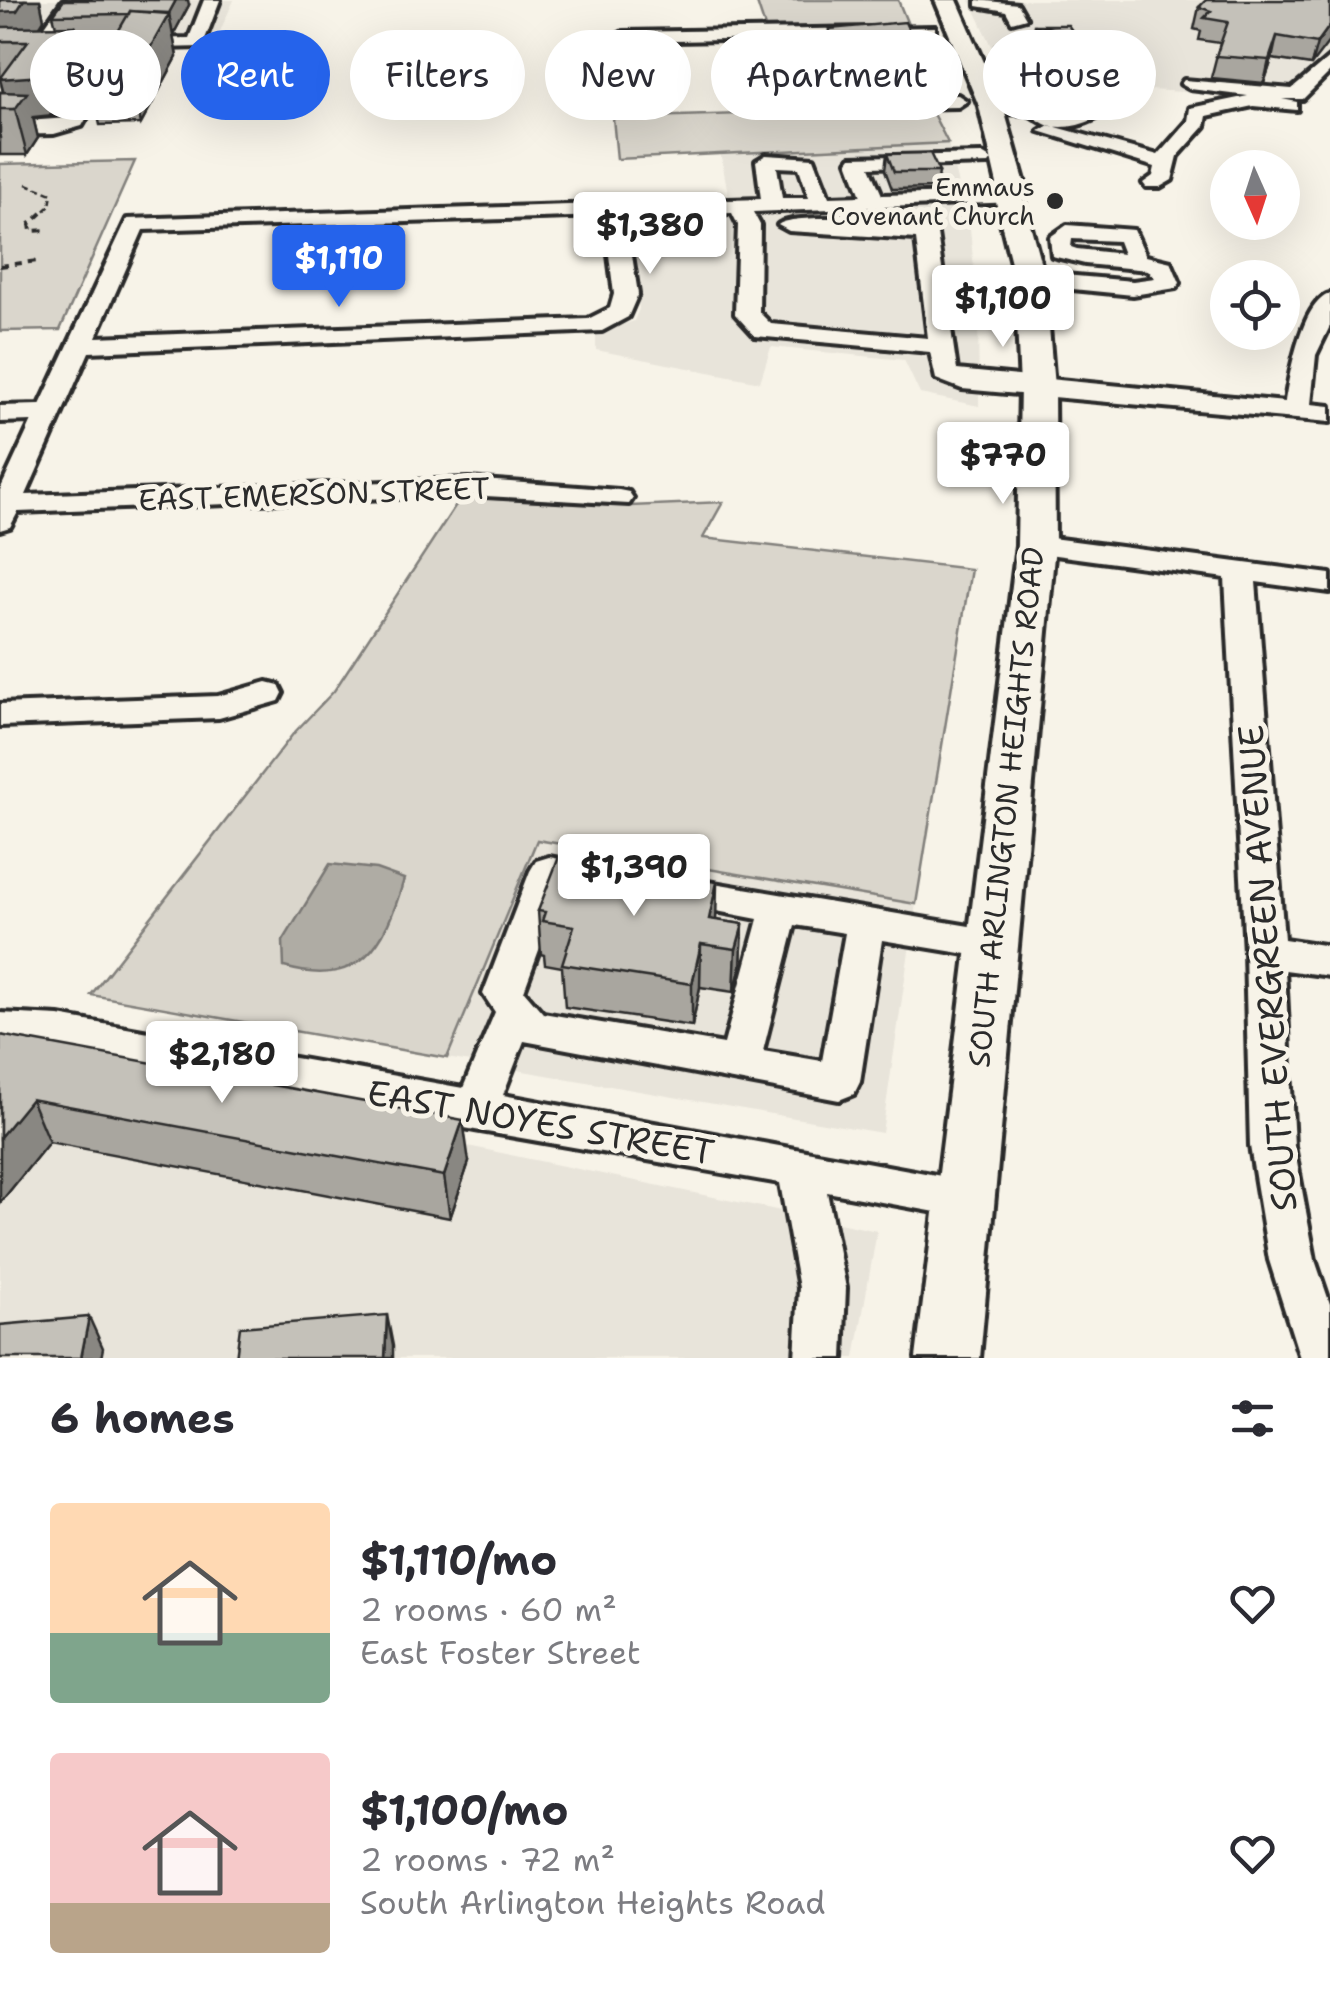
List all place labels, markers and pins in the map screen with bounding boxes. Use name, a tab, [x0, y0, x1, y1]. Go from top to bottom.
place label: Emmaus Covenant Church	[831, 170, 1035, 233]
marker: Emmaus Covenant Church	[1044, 190, 1066, 212]
pin: $1,380	[569, 192, 731, 277]
pin: $1,110	[258, 225, 420, 310]
pin: $1,100	[922, 265, 1084, 350]
pin: $770	[944, 422, 1062, 507]
pin: $1,390	[553, 834, 715, 919]
pin: $2,180	[141, 1021, 303, 1106]

